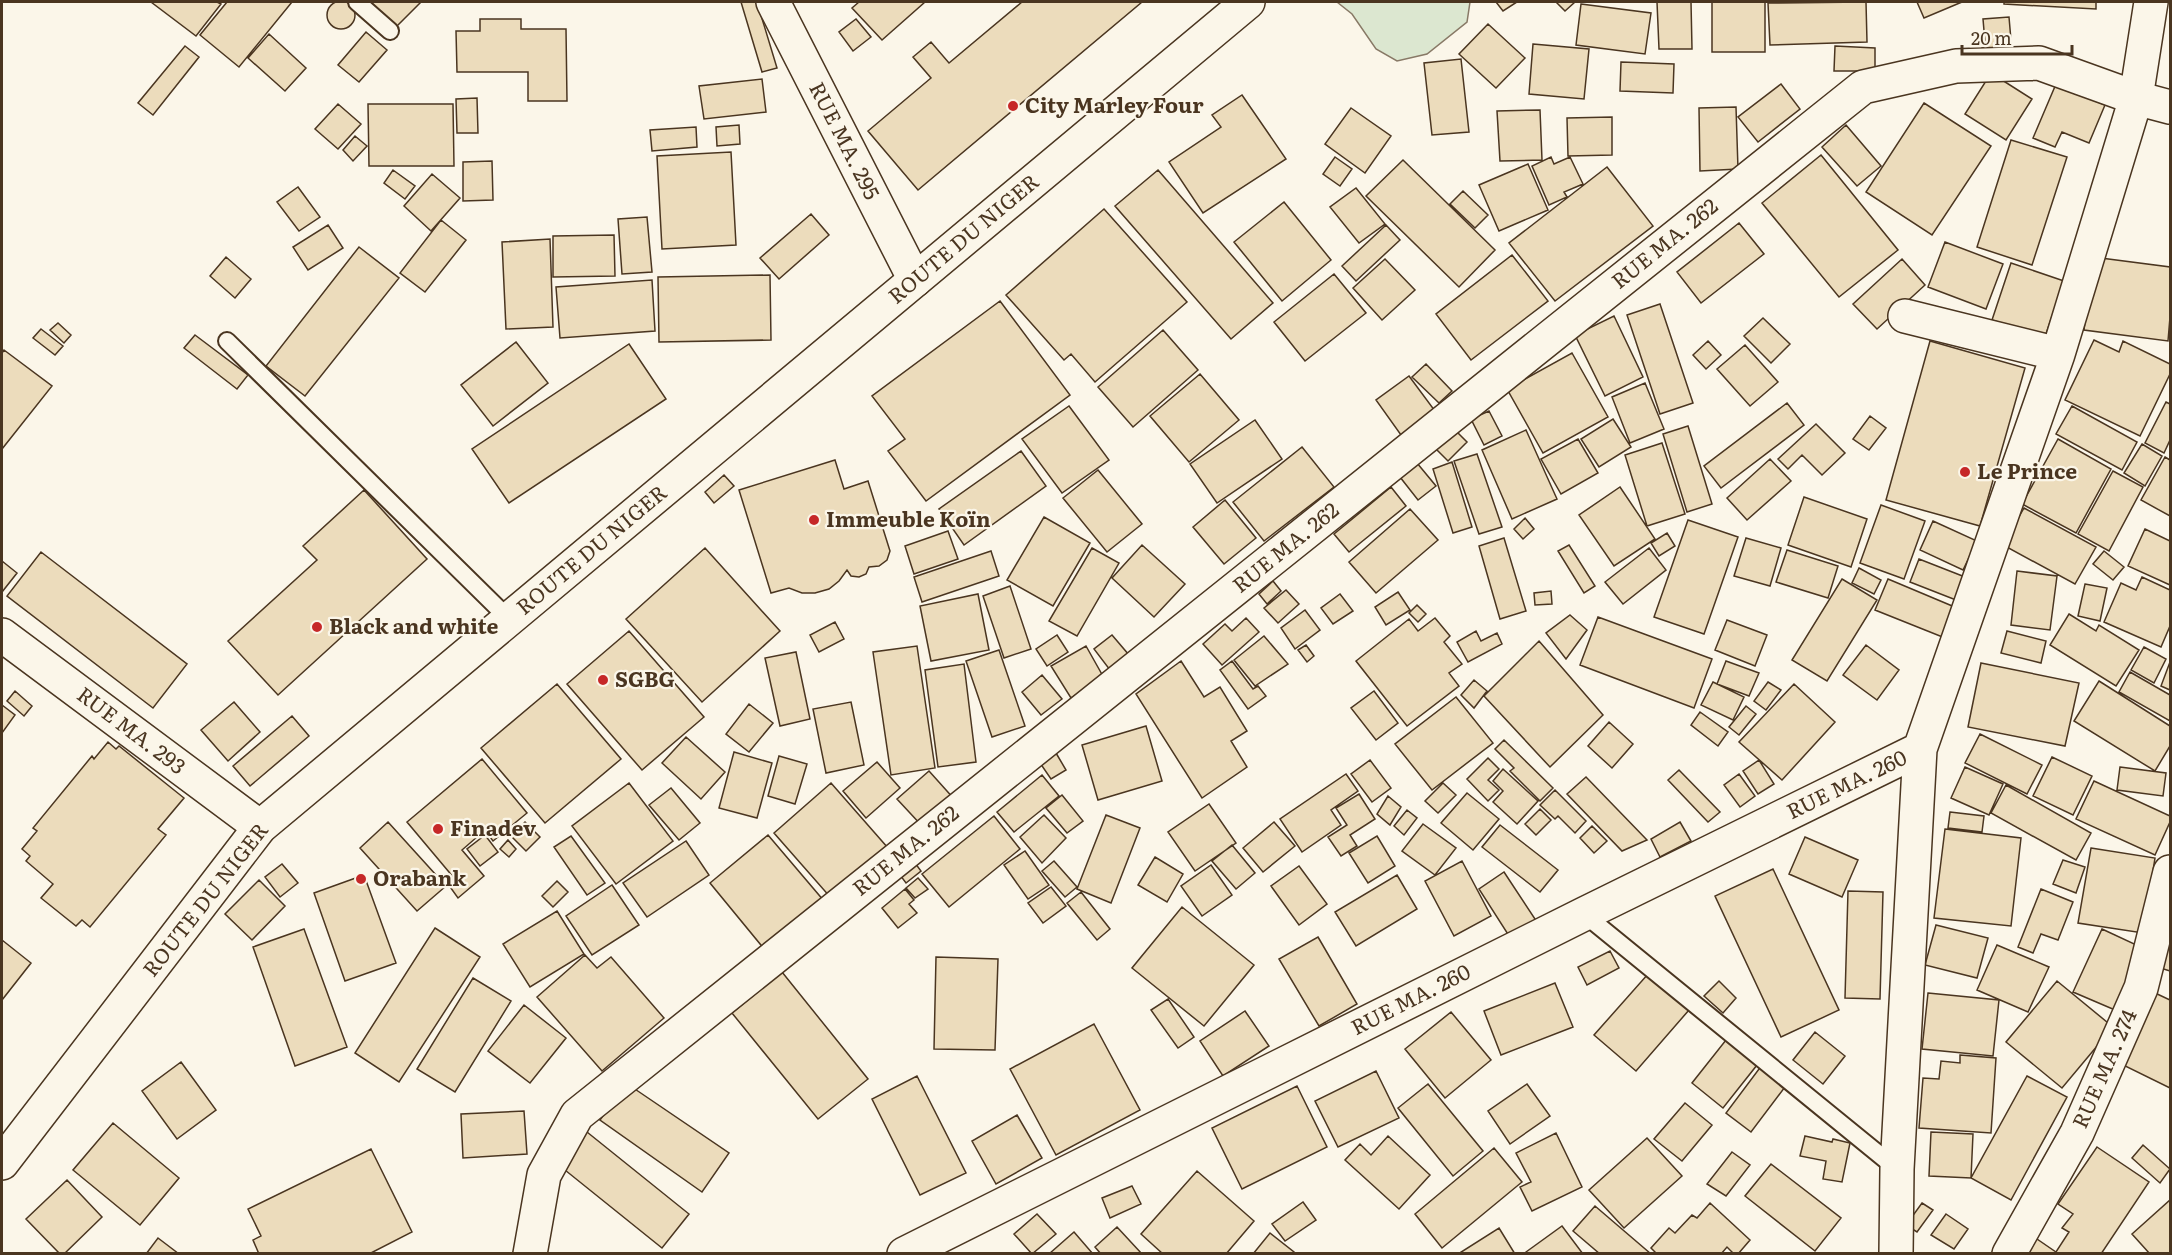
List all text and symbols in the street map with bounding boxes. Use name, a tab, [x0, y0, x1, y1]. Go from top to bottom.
scale bar	[1962, 18, 2072, 56]
text: 20 m	[1971, 24, 2012, 51]
street label: RUE MA. 295	[803, 76, 889, 204]
place label: City Marley Four	[1025, 88, 1204, 119]
marker: City Marley Four	[1006, 99, 1020, 113]
street label: ROUTE DU NIGER	[880, 165, 1044, 309]
street label: RUE MA. 262	[1604, 189, 1723, 295]
place label: Le Prince	[1977, 454, 2077, 485]
marker: Le Prince	[1958, 465, 1972, 479]
street label: ROUTE DU NIGER	[508, 476, 672, 620]
street label: RUE MA. 262	[1225, 493, 1344, 599]
place label: Immeuble Koïn	[826, 502, 991, 533]
marker: Immeuble Koïn	[807, 513, 821, 527]
place label: Black and white	[329, 609, 499, 640]
marker: Black and white	[310, 620, 324, 634]
place label: SGBG	[615, 662, 675, 693]
marker: SGBG	[596, 673, 610, 687]
street label: RUE MA. 293	[72, 678, 193, 780]
street label: RUE MA. 260	[1781, 740, 1911, 825]
street label: RUE MA. 262	[845, 796, 964, 902]
place label: Finadev	[450, 811, 536, 842]
street label: ROUTE DU NIGER	[134, 815, 274, 982]
marker: Finadev	[431, 822, 445, 836]
place label: Orabank	[373, 861, 467, 892]
marker: Orabank	[354, 872, 368, 886]
street label: RUE MA. 260	[1345, 954, 1475, 1041]
street label: RUE MA. 274	[2063, 1003, 2143, 1132]

